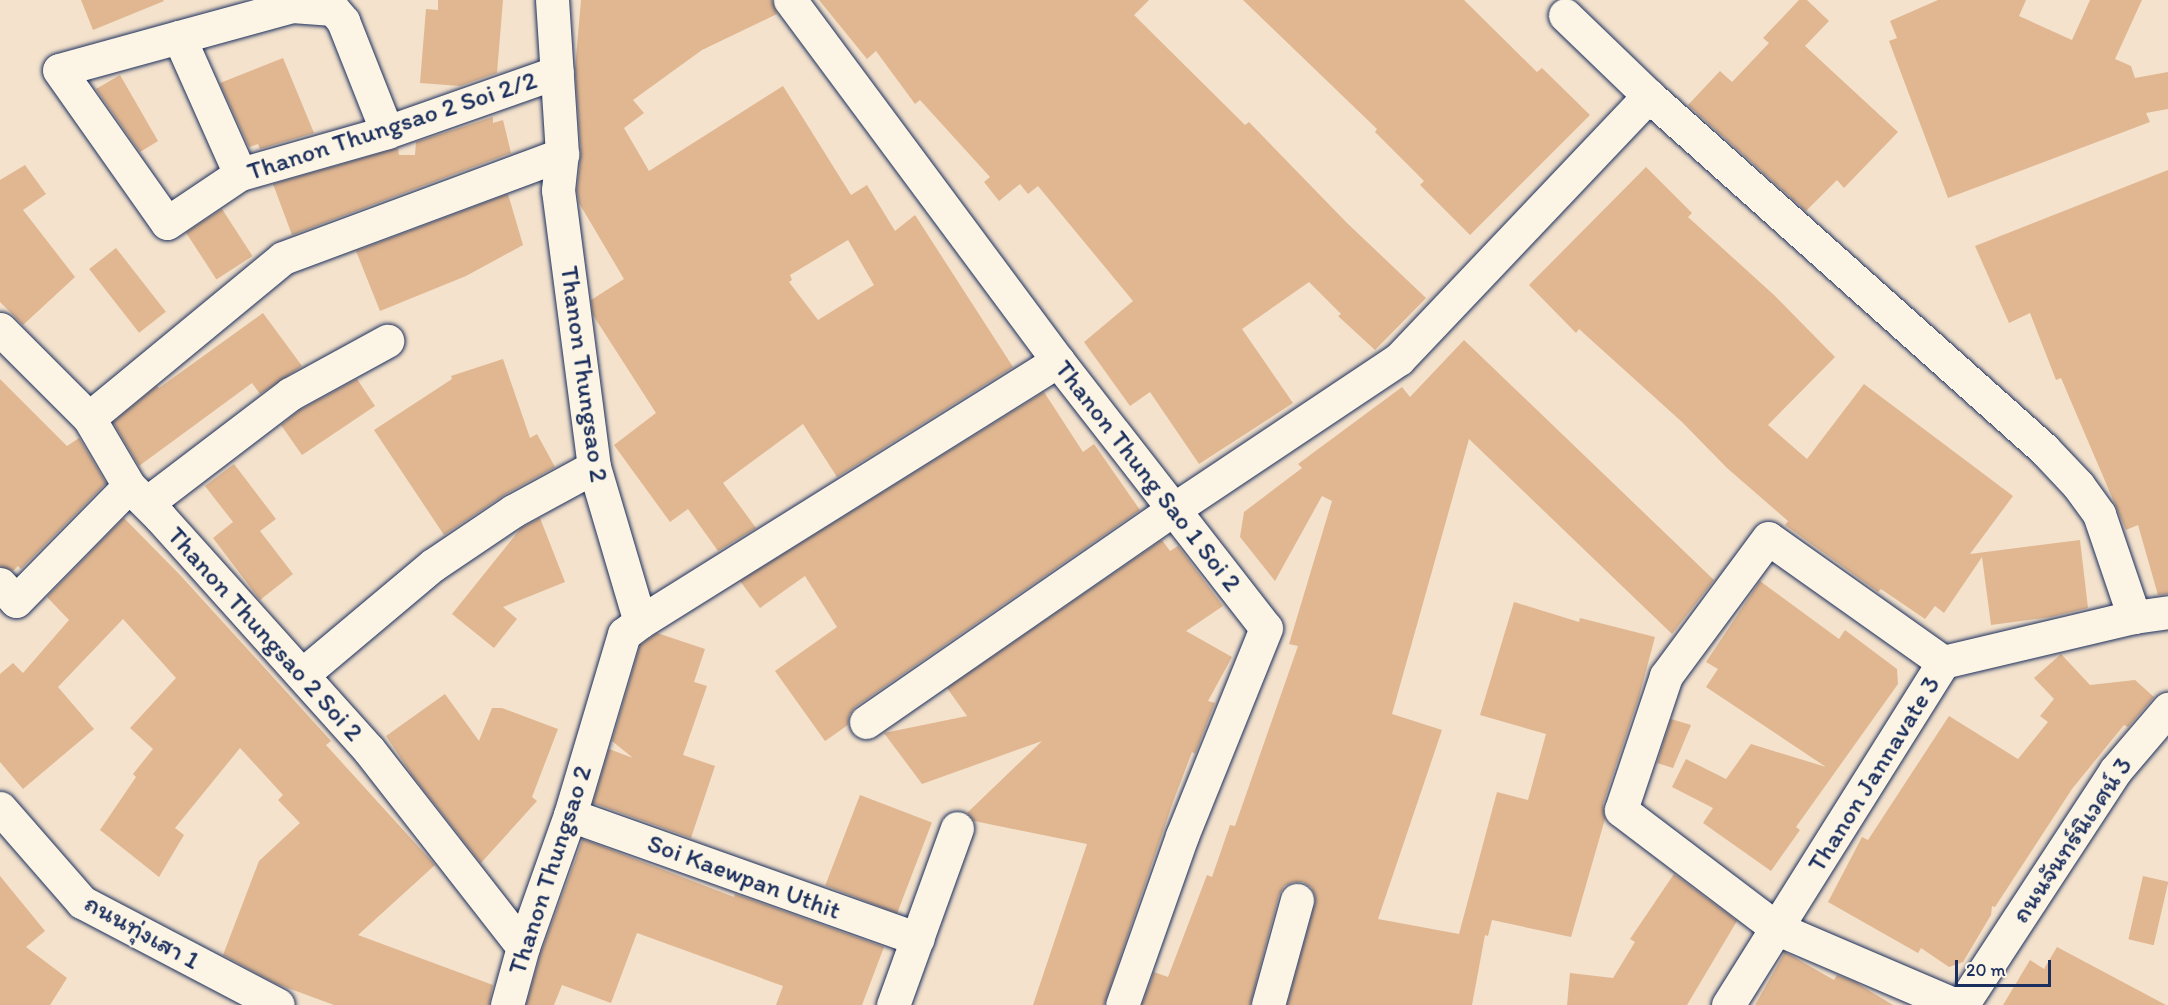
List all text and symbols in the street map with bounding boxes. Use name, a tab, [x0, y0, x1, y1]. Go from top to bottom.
street label: Thanon Thungsao 2 Soi 2/2	[244, 65, 540, 187]
street label: Thanon Thungsao 2	[553, 264, 615, 484]
street label: Thanon Thung Sao 1 Soi 2	[1048, 354, 1248, 598]
street label: Thanon Thungsao 2 Soi 2	[161, 521, 369, 747]
street label: Thanon Jannavate 3	[1801, 671, 1947, 877]
street label: ถนนจันทร์นิเวศน์ 3	[2005, 751, 2139, 929]
street label: Thanon Thungsao 2	[502, 762, 598, 978]
street label: Soi Kaewpan Uthit	[643, 827, 845, 927]
street label: ถนนทุ่งเสา 1	[79, 888, 205, 976]
scale bar	[1958, 948, 2054, 986]
text: 20 m	[1966, 959, 2006, 981]

